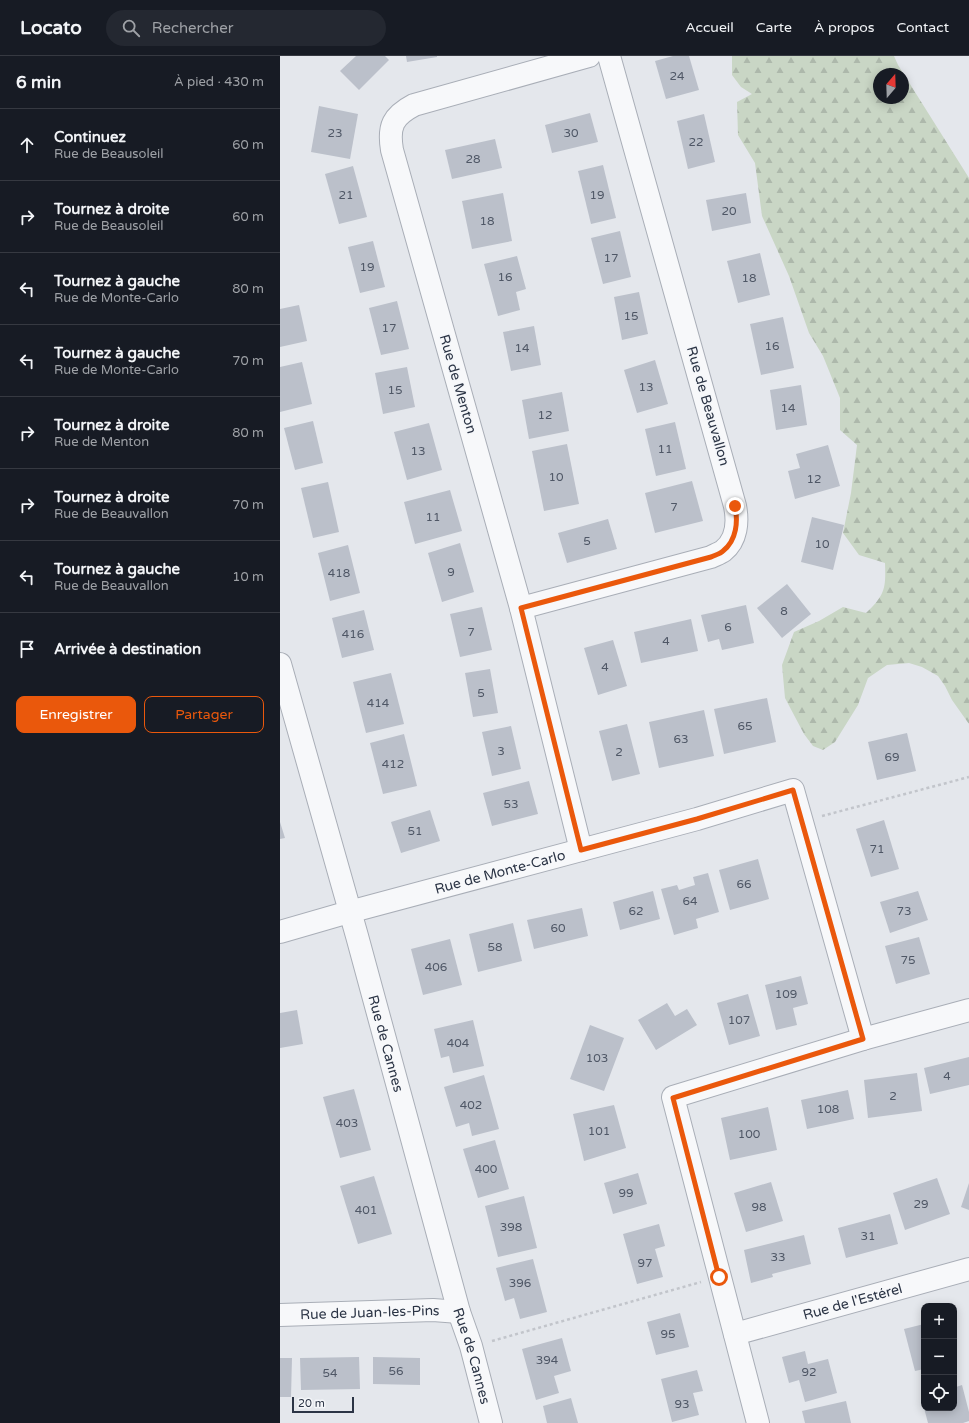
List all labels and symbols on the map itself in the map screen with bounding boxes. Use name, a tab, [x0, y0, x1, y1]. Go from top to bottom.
north arrow	[873, 68, 909, 104]
house number: 24	[669, 69, 685, 83]
house number: 23	[327, 126, 343, 140]
house number: 30	[563, 126, 579, 140]
house number: 22	[688, 135, 704, 149]
house number: 28	[465, 152, 481, 166]
house number: 21	[338, 188, 354, 202]
house number: 19	[589, 188, 605, 202]
house number: 20	[721, 204, 737, 218]
house number: 18	[479, 214, 495, 228]
house number: 17	[603, 251, 619, 265]
house number: 19	[359, 260, 375, 274]
house number: 16	[497, 270, 513, 284]
house number: 18	[741, 271, 757, 285]
house number: 15	[623, 309, 639, 323]
house number: 17	[381, 321, 397, 335]
street label: Rue de Menton	[436, 332, 480, 436]
house number: 16	[764, 339, 780, 353]
house number: 14	[514, 341, 530, 355]
street label: Rue de Beauvallon	[683, 344, 733, 468]
house number: 13	[638, 380, 654, 394]
house number: 15	[387, 383, 403, 397]
house number: 14	[780, 401, 796, 415]
house number: 12	[537, 408, 553, 422]
house number: 11	[657, 442, 673, 456]
house number: 13	[410, 444, 426, 458]
house number: 10	[548, 470, 564, 484]
house number: 12	[806, 472, 822, 486]
route end	[726, 497, 744, 515]
house number: 7	[670, 500, 678, 514]
house number: 11	[425, 510, 441, 524]
house number: 5	[583, 534, 591, 548]
house number: 10	[814, 537, 830, 551]
house number: 9	[447, 565, 455, 579]
house number: 418	[328, 566, 350, 580]
house number: 8	[780, 604, 788, 618]
house number: 6	[724, 620, 732, 634]
house number: 7	[467, 625, 475, 639]
house number: 416	[342, 627, 364, 641]
house number: 4	[662, 634, 670, 648]
house number: 4	[601, 660, 609, 674]
house number: 5	[477, 686, 485, 700]
house number: 414	[367, 696, 390, 710]
house number: 65	[737, 719, 753, 733]
house number: 63	[673, 732, 689, 746]
house number: 3	[497, 744, 505, 758]
house number: 2	[615, 745, 623, 759]
house number: 69	[884, 750, 900, 764]
house number: 412	[382, 757, 404, 771]
house number: 53	[503, 797, 519, 811]
house number: 51	[407, 824, 423, 838]
house number: 71	[869, 842, 885, 856]
street label: Rue de Monte-Carlo	[433, 846, 567, 897]
house number: 66	[736, 877, 752, 891]
house number: 64	[682, 894, 698, 908]
house number: 62	[628, 904, 644, 918]
house number: 73	[896, 904, 912, 918]
house number: 60	[550, 921, 566, 935]
house number: 58	[487, 940, 503, 954]
house number: 75	[900, 953, 916, 967]
house number: 406	[425, 960, 447, 974]
house number: 109	[775, 987, 797, 1001]
street label: Rue de Cannes	[365, 993, 407, 1094]
house number: 107	[728, 1013, 750, 1027]
house number: 404	[447, 1036, 470, 1050]
house number: 103	[586, 1051, 608, 1065]
house number: 4	[943, 1069, 951, 1083]
house number: 2	[889, 1089, 897, 1103]
house number: 402	[460, 1098, 482, 1112]
house number: 108	[817, 1102, 839, 1116]
house number: 403	[336, 1116, 358, 1130]
house number: 101	[588, 1124, 610, 1138]
house number: 100	[738, 1127, 761, 1141]
house number: 400	[475, 1162, 498, 1176]
house number: 99	[618, 1186, 634, 1200]
house number: 29	[913, 1197, 929, 1211]
house number: 98	[751, 1200, 767, 1214]
house number: 401	[355, 1203, 377, 1217]
house number: 398	[500, 1220, 522, 1234]
house number: 31	[860, 1229, 876, 1243]
house number: 33	[770, 1250, 786, 1264]
house number: 97	[637, 1256, 653, 1270]
route start	[710, 1268, 728, 1286]
house number: 396	[509, 1276, 531, 1290]
street label: Rue de l'Estérel	[801, 1279, 904, 1323]
street label: Rue de Juan-les-Pins	[300, 1302, 441, 1323]
street label: Rue de Cannes	[450, 1305, 494, 1406]
house number: 95	[660, 1327, 676, 1341]
house number: 394	[536, 1353, 559, 1367]
house number: 56	[388, 1364, 404, 1378]
house number: 92	[801, 1365, 817, 1379]
house number: 54	[322, 1366, 338, 1380]
scale bar	[292, 1395, 354, 1414]
house number: 93	[674, 1397, 690, 1411]

